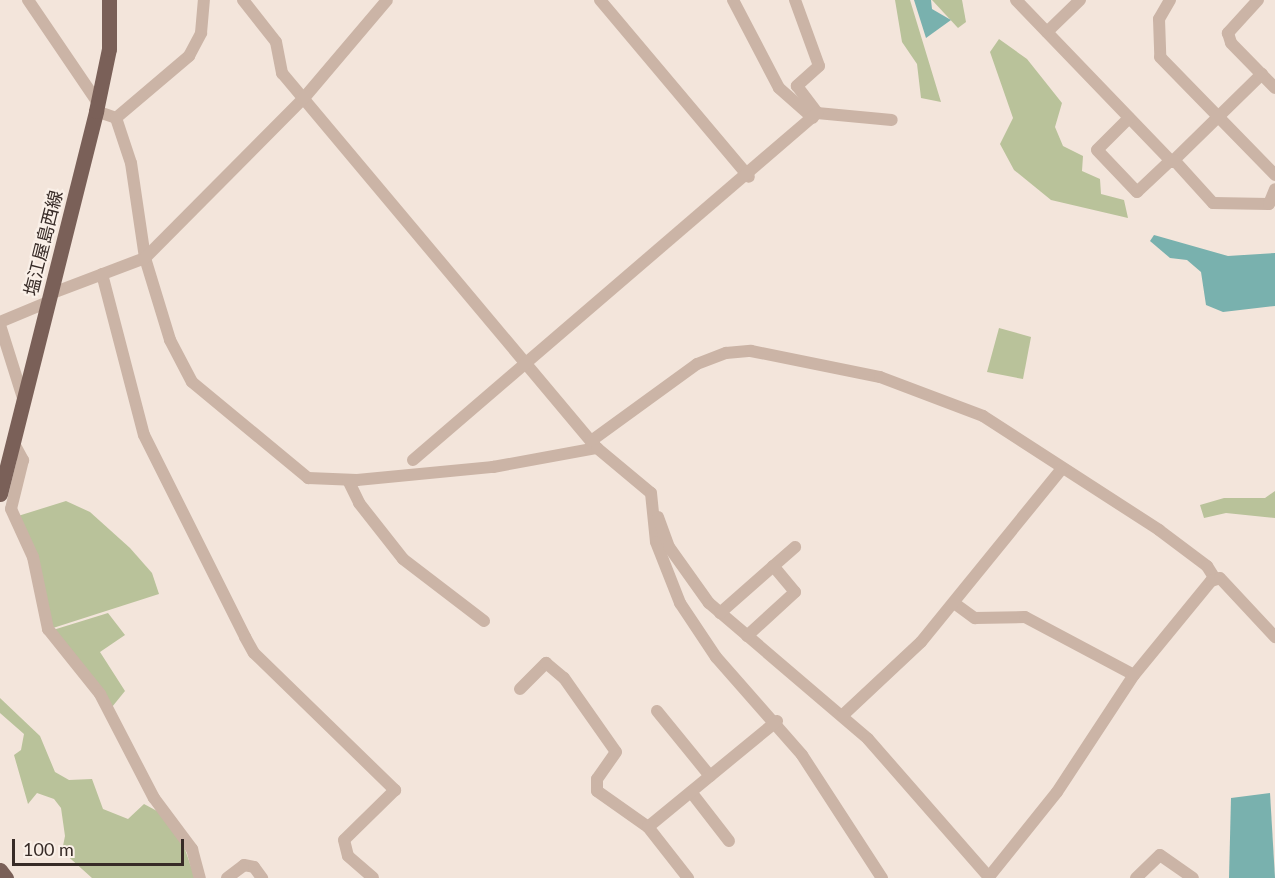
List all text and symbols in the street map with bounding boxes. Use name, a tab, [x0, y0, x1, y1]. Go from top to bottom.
street label: 塩江屋島西線	[19, 188, 67, 298]
scale bar	[15, 827, 188, 865]
text: 100 m	[23, 838, 74, 860]

